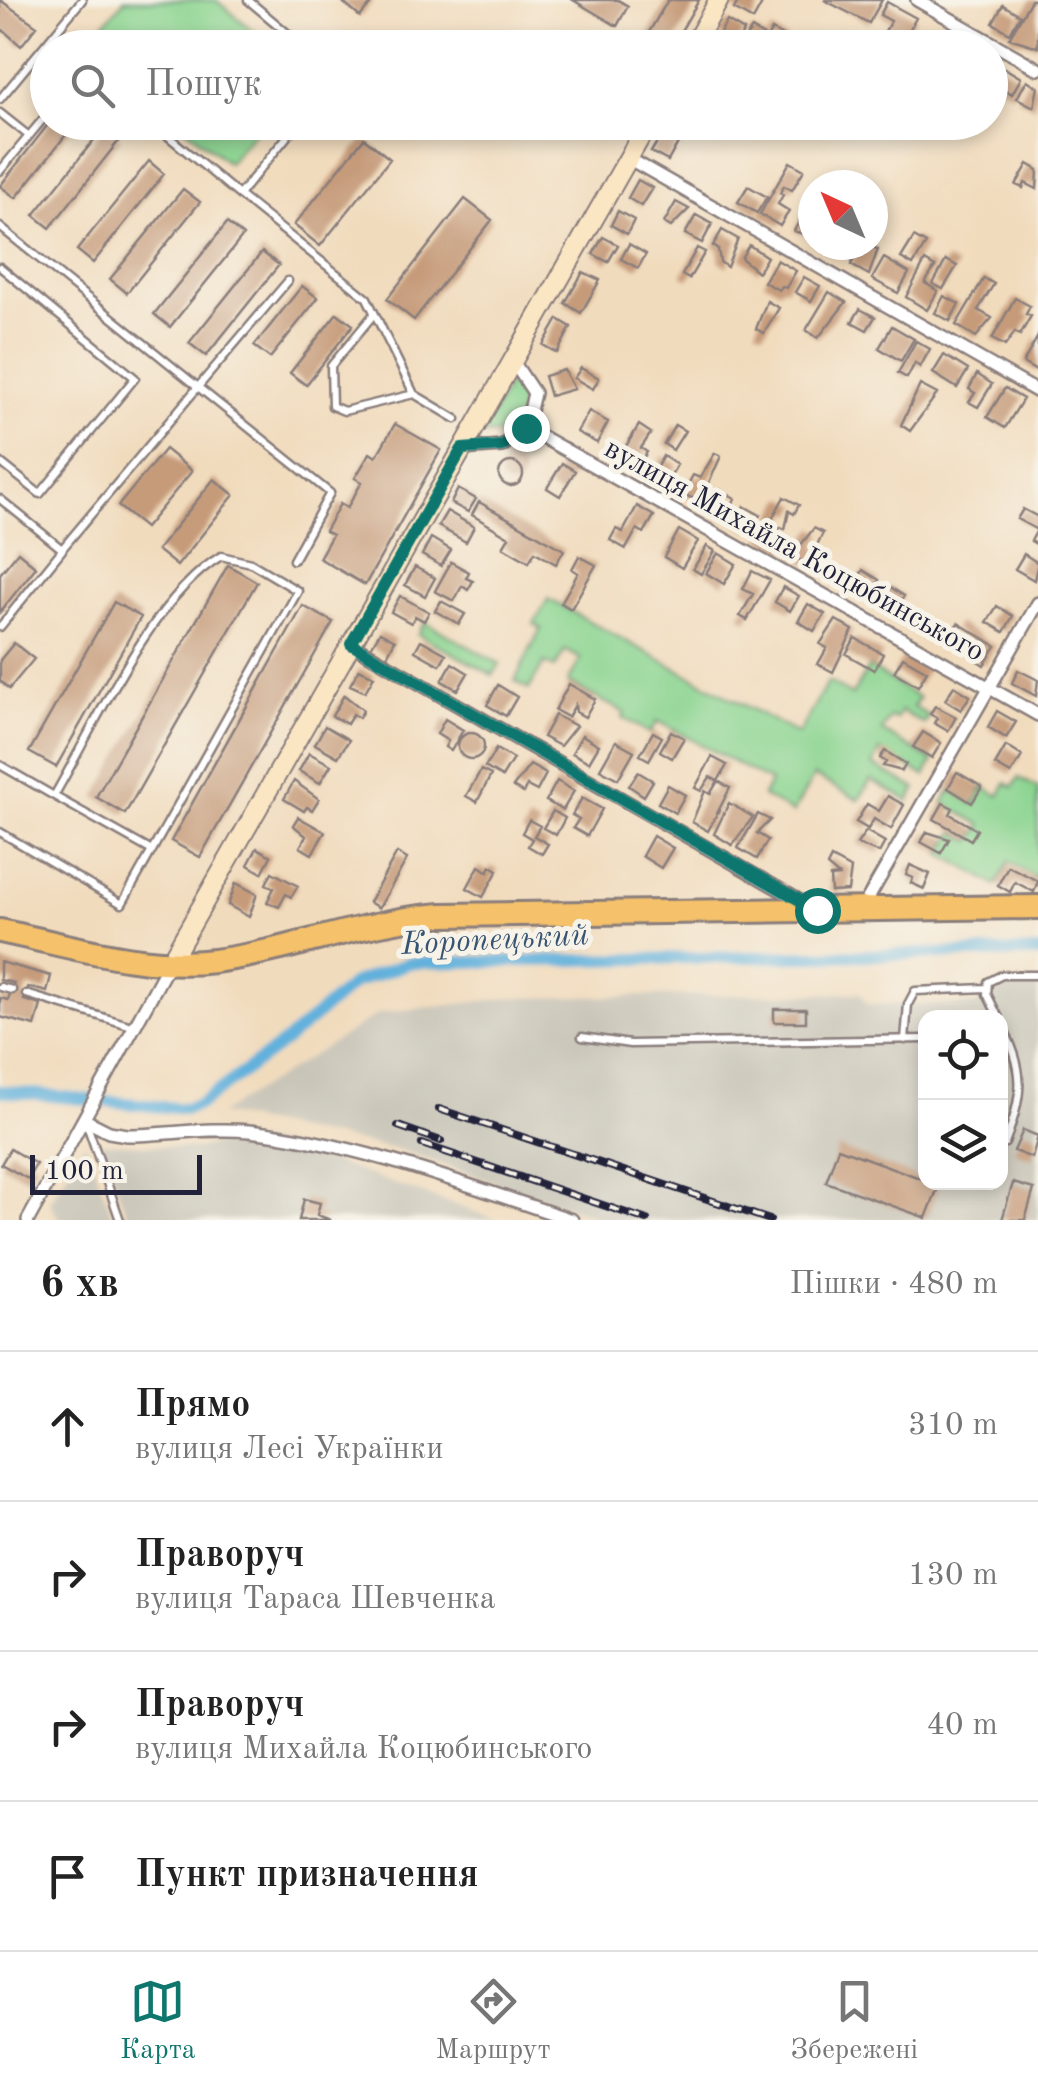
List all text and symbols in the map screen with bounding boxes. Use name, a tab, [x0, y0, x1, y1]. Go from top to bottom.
search box	[30, 30, 1008, 140]
icon: search	[65, 58, 120, 113]
text: Пошук	[145, 66, 262, 104]
north arrow	[798, 170, 888, 260]
route end	[504, 406, 550, 452]
street label: вулиця Михайла Коцюбинського	[599, 434, 989, 668]
route start	[795, 888, 841, 934]
water label: Коропецький	[399, 920, 590, 962]
map controls	[918, 1010, 1008, 1190]
button: locate	[918, 1010, 1008, 1100]
button: layers	[918, 1100, 1008, 1190]
scale bar	[30, 1150, 202, 1194]
text: 100 m	[45, 1158, 124, 1186]
text: 6 хв	[40, 1264, 119, 1306]
text: Пішки · 480 m	[790, 1269, 998, 1301]
text: Прямо	[135, 1387, 250, 1425]
icon: ahead	[40, 1399, 95, 1454]
text: 310 m	[908, 1410, 998, 1442]
text: вулиця Лесі Українки	[135, 1434, 443, 1466]
text: Праворуч	[135, 1537, 304, 1575]
icon: right	[40, 1549, 95, 1604]
text: 130 m	[908, 1560, 998, 1592]
text: вулиця Тараса Шевченка	[135, 1584, 496, 1616]
text: Праворуч	[135, 1687, 304, 1725]
icon: right	[40, 1699, 95, 1754]
text: 40 m	[927, 1710, 998, 1742]
text: вулиця Михайла Коцюбинського	[135, 1734, 592, 1766]
icon: arrive	[40, 1849, 95, 1904]
text: Пункт призначення	[135, 1857, 479, 1895]
tab: Карта	[120, 1974, 196, 2069]
tab: Маршрут	[436, 1974, 551, 2069]
tab: Збережені	[791, 1974, 918, 2069]

